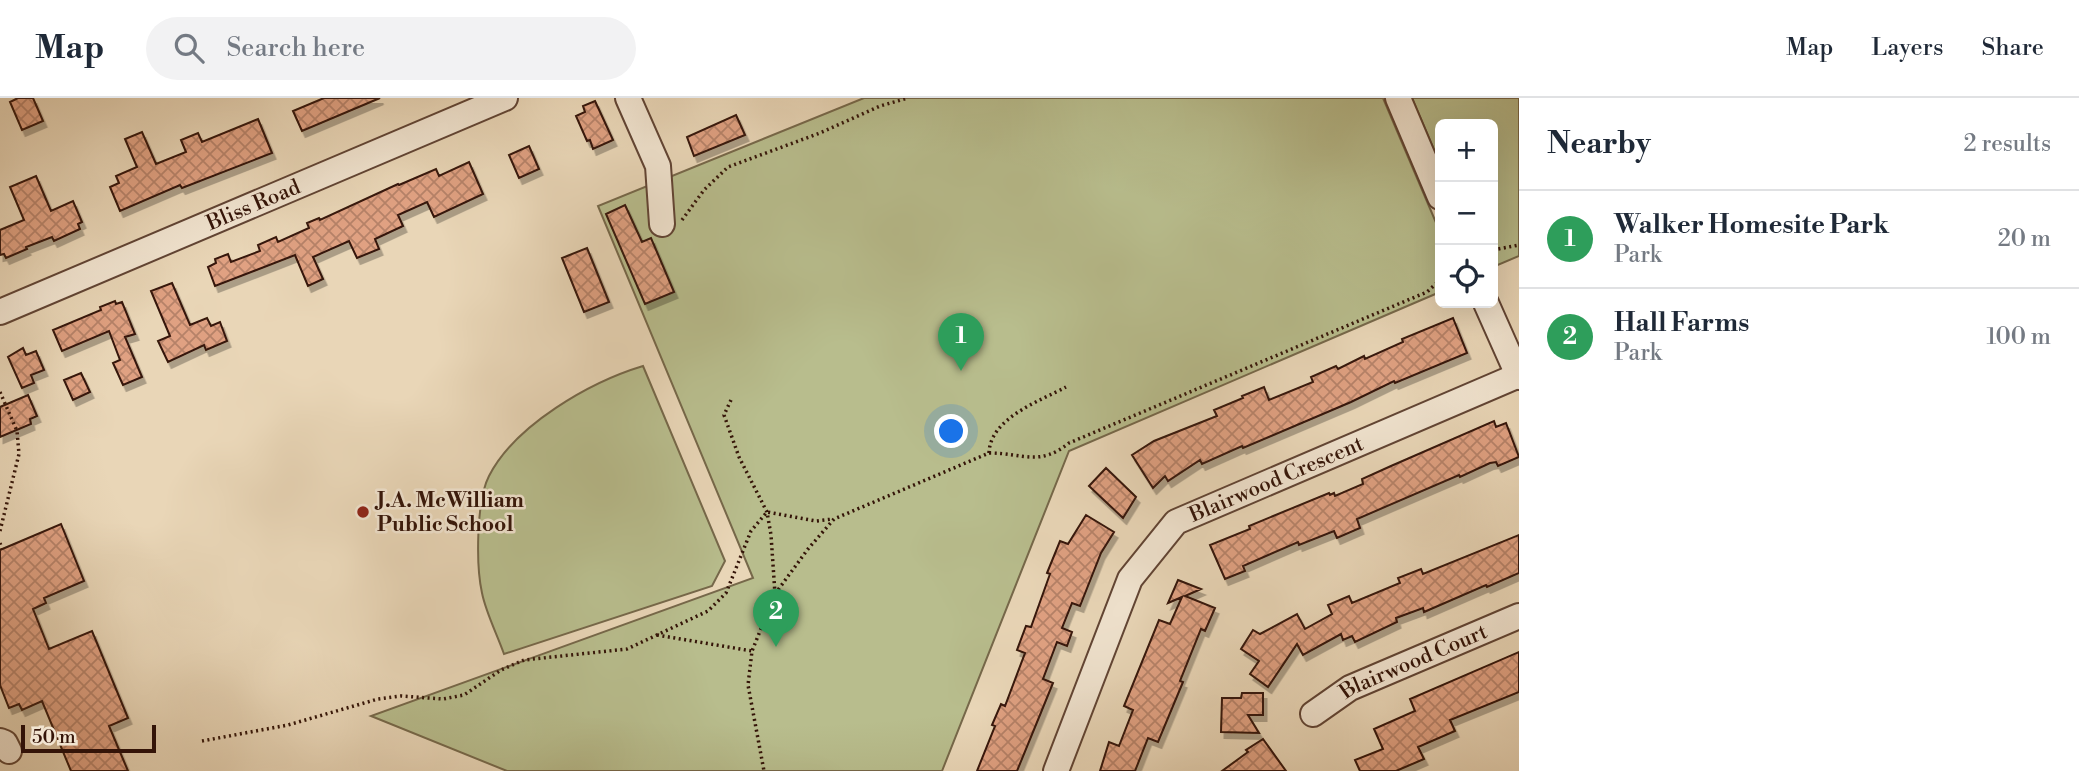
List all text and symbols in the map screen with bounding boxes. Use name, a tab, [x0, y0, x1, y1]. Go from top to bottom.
search box	[146, 17, 636, 80]
text: Map	[35, 28, 104, 69]
icon: search	[170, 29, 208, 67]
text: Search here	[226, 32, 365, 64]
text: Map	[1786, 33, 1833, 63]
text: Layers	[1871, 33, 1943, 63]
text: Share	[1981, 33, 2044, 63]
map controls	[1435, 119, 1498, 308]
button: +	[1435, 119, 1498, 182]
text: Nearby	[1547, 125, 1651, 163]
text: 2 results	[1964, 130, 2051, 158]
street label: Bliss Road	[202, 174, 304, 237]
button: −	[1435, 182, 1498, 245]
text: Walker Homesite Park	[1614, 209, 1889, 241]
text: 1	[1564, 225, 1576, 253]
text: 20 m	[1998, 225, 2051, 253]
text: Park	[1614, 241, 1662, 269]
button: locate	[1435, 245, 1498, 308]
text: Hall Farms	[1614, 307, 1749, 339]
pin: 1	[938, 313, 984, 371]
text: 2	[1563, 323, 1577, 351]
text: 100 m	[1986, 323, 2051, 351]
text: Park	[1614, 339, 1662, 367]
your location	[934, 414, 968, 448]
street label: Blairwood Crescent	[1185, 431, 1368, 529]
place label: J.A. McWilliam Public School	[374, 488, 524, 538]
marker: J.A. McWilliam Public School	[355, 504, 371, 520]
pin: 2	[753, 589, 799, 647]
street label: Blairwood Court	[1334, 619, 1492, 706]
scale bar	[21, 722, 156, 754]
text: 50 m	[32, 725, 76, 749]

